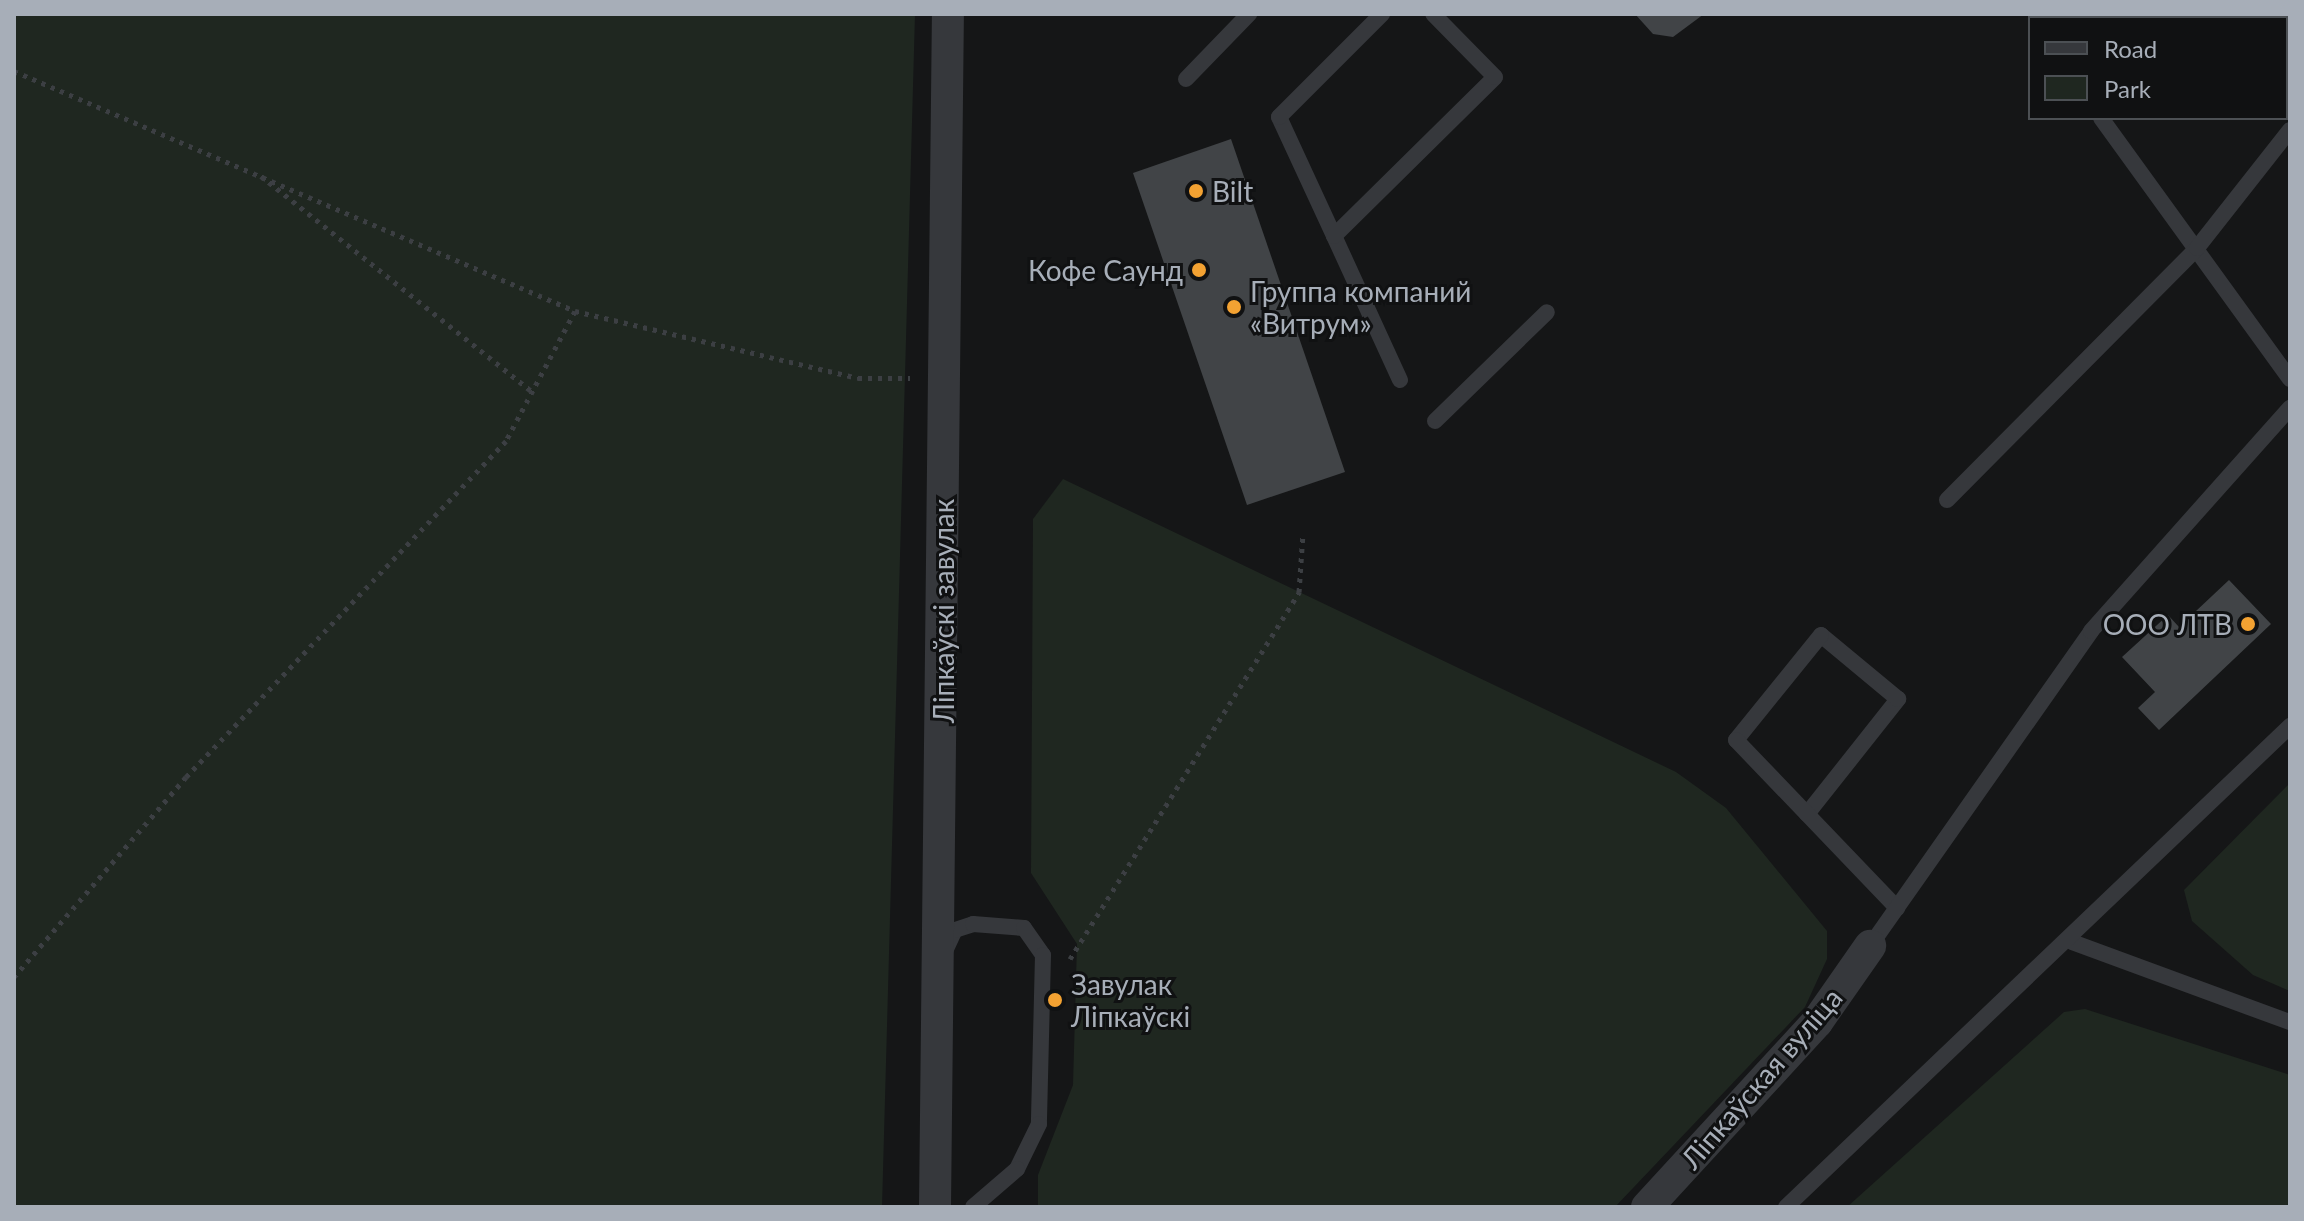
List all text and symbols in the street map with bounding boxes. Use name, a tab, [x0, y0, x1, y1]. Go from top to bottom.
legend	[2028, 16, 2288, 120]
text: Road	[2104, 34, 2157, 63]
text: Park	[2104, 74, 2151, 103]
place label: Bilt	[1212, 174, 1253, 208]
marker: Bilt	[1187, 182, 1205, 200]
place label: Кофе Саунд	[1028, 253, 1183, 287]
marker: Кофе Саунд	[1190, 261, 1208, 279]
place label: Группа компаний «Витрум»	[1250, 274, 1471, 340]
marker: Группа компаний «Витрум»	[1225, 298, 1243, 316]
street label: Ліпкаўскі завулак	[926, 499, 960, 723]
place label: ООО ЛТВ	[2103, 607, 2232, 641]
marker: ООО ЛТВ	[2239, 615, 2257, 633]
place label: Завулак Ліпкаўскі	[1071, 967, 1190, 1033]
street label: Ліпкаўская вуліца	[1674, 981, 1848, 1175]
marker: Завулак Ліпкаўскі	[1046, 991, 1064, 1009]

